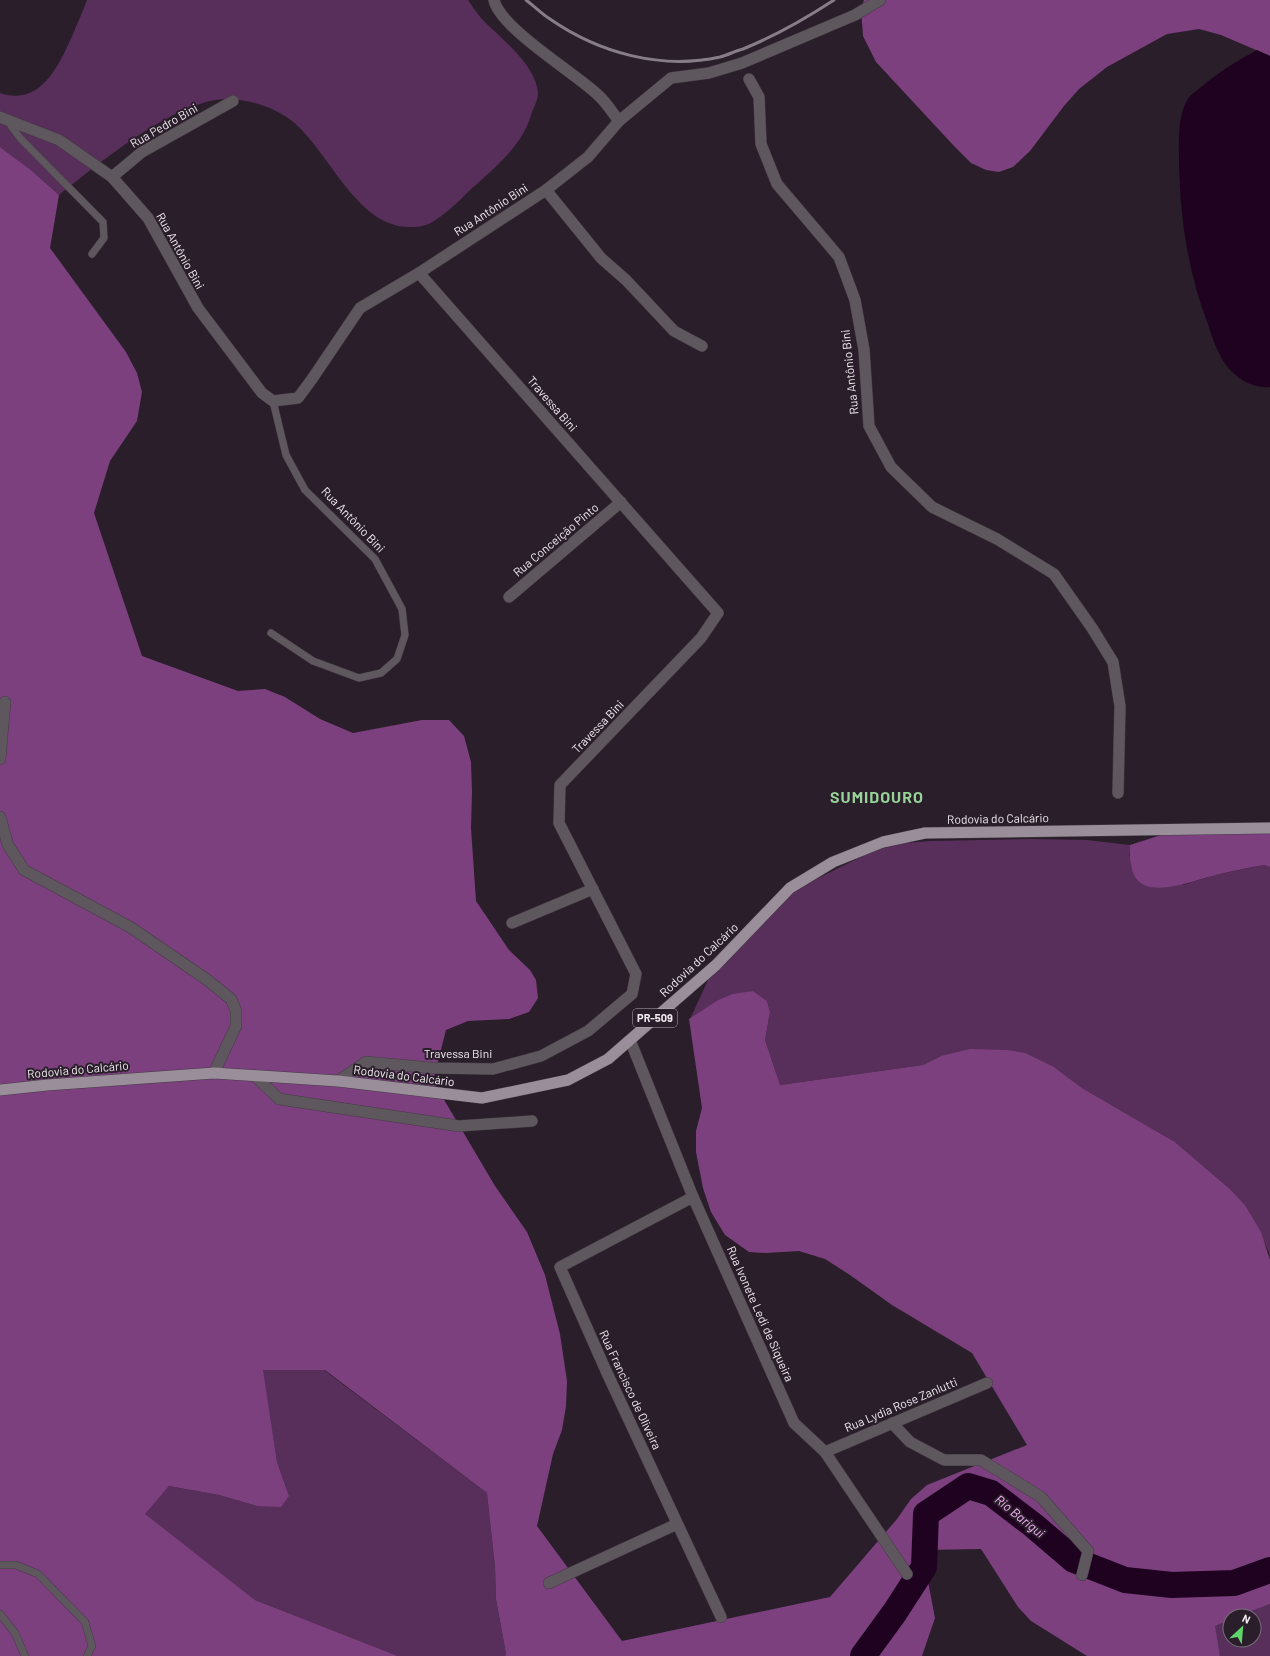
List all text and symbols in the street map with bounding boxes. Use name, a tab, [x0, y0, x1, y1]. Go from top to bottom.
street label: Rua Pedro Bini	[127, 100, 200, 150]
street label: Rua Antônio Bini	[451, 180, 530, 238]
street label: Rua Antônio Bini	[154, 210, 208, 291]
street label: Rua Antônio Bini	[838, 329, 860, 415]
street label: Travessa Bini	[525, 373, 580, 434]
street label: Rua Antônio Bini	[319, 484, 388, 555]
street label: Rua Conceição Pinto	[510, 500, 601, 579]
street label: Travessa Bini	[568, 697, 626, 756]
district label: SUMIDOURO	[830, 787, 924, 806]
street label: Rodovia do Calcário	[947, 810, 1049, 826]
street label: Rodovia do Calcário	[656, 919, 740, 999]
road number: PR-509	[633, 1009, 677, 1027]
street label: Travessa Bini	[424, 1046, 492, 1060]
street label: Rodovia do Calcário	[27, 1058, 129, 1080]
street label: Rodovia do Calcário	[353, 1062, 456, 1088]
street label: Rua Ivonete Ledi de Siqueira	[725, 1244, 797, 1383]
street label: Rua Francisco de Oliveira	[597, 1328, 665, 1452]
street label: Rua Lydia Rose Zanlutti	[842, 1374, 959, 1434]
water label: Rio Barigui	[992, 1491, 1049, 1541]
north arrow	[1222, 1608, 1262, 1648]
text: N	[1240, 1611, 1253, 1626]

